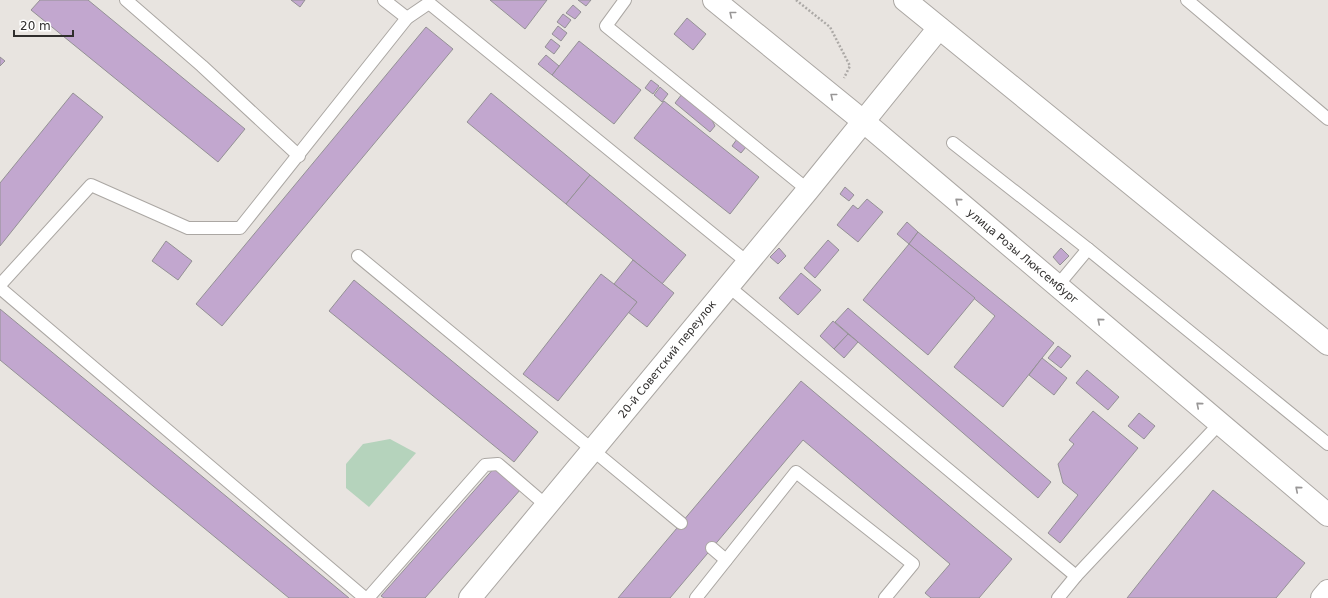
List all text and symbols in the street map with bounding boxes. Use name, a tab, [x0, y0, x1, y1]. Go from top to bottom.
scale bar	[14, 12, 73, 38]
one-way arrow	[729, 12, 737, 19]
text: 20 m	[20, 19, 51, 33]
one-way arrow	[830, 94, 837, 101]
one-way arrow	[955, 198, 963, 205]
street label: улица Розы Люксембург	[964, 206, 1081, 307]
street label: 20-й Советский переулок	[616, 298, 719, 421]
one-way arrow	[1097, 319, 1105, 326]
one-way arrow	[1196, 403, 1204, 410]
one-way arrow	[1296, 487, 1303, 494]

